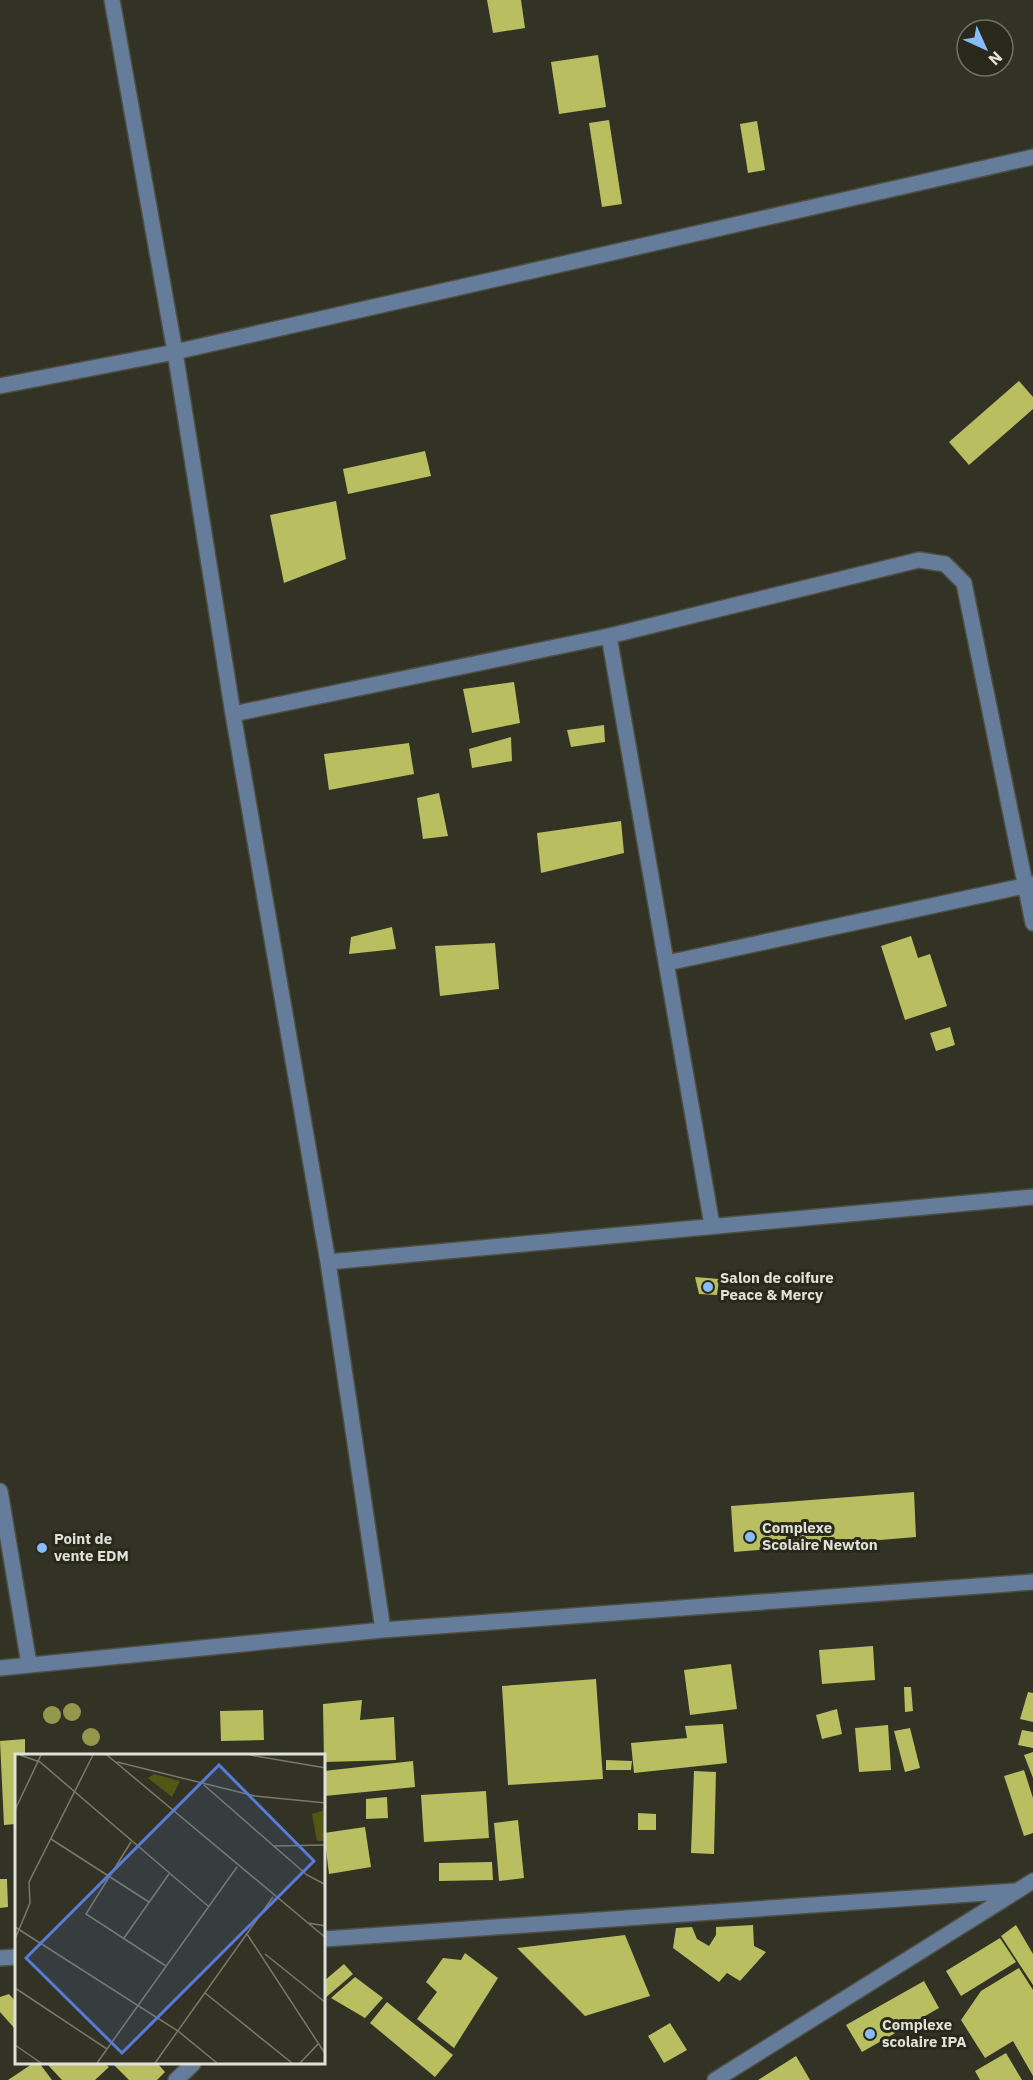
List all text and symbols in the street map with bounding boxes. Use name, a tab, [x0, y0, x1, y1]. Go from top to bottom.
north arrow	[955, 18, 1015, 78]
text: N	[984, 47, 1007, 70]
place label: Salon de coifure Peace & Mercy	[720, 1268, 834, 1304]
marker: Salon de coifure Peace & Mercy	[701, 1280, 715, 1294]
place label: Complexe Scolaire Newton	[762, 1518, 878, 1554]
place label: Point de vente EDM	[54, 1529, 129, 1565]
marker: Complexe Scolaire Newton	[743, 1530, 757, 1544]
marker: Point de vente EDM	[35, 1541, 49, 1555]
inset map	[15, 1754, 326, 2065]
place label: Complexe scolaire IPA	[882, 2015, 967, 2051]
marker: Complexe scolaire IPA	[863, 2027, 877, 2041]

